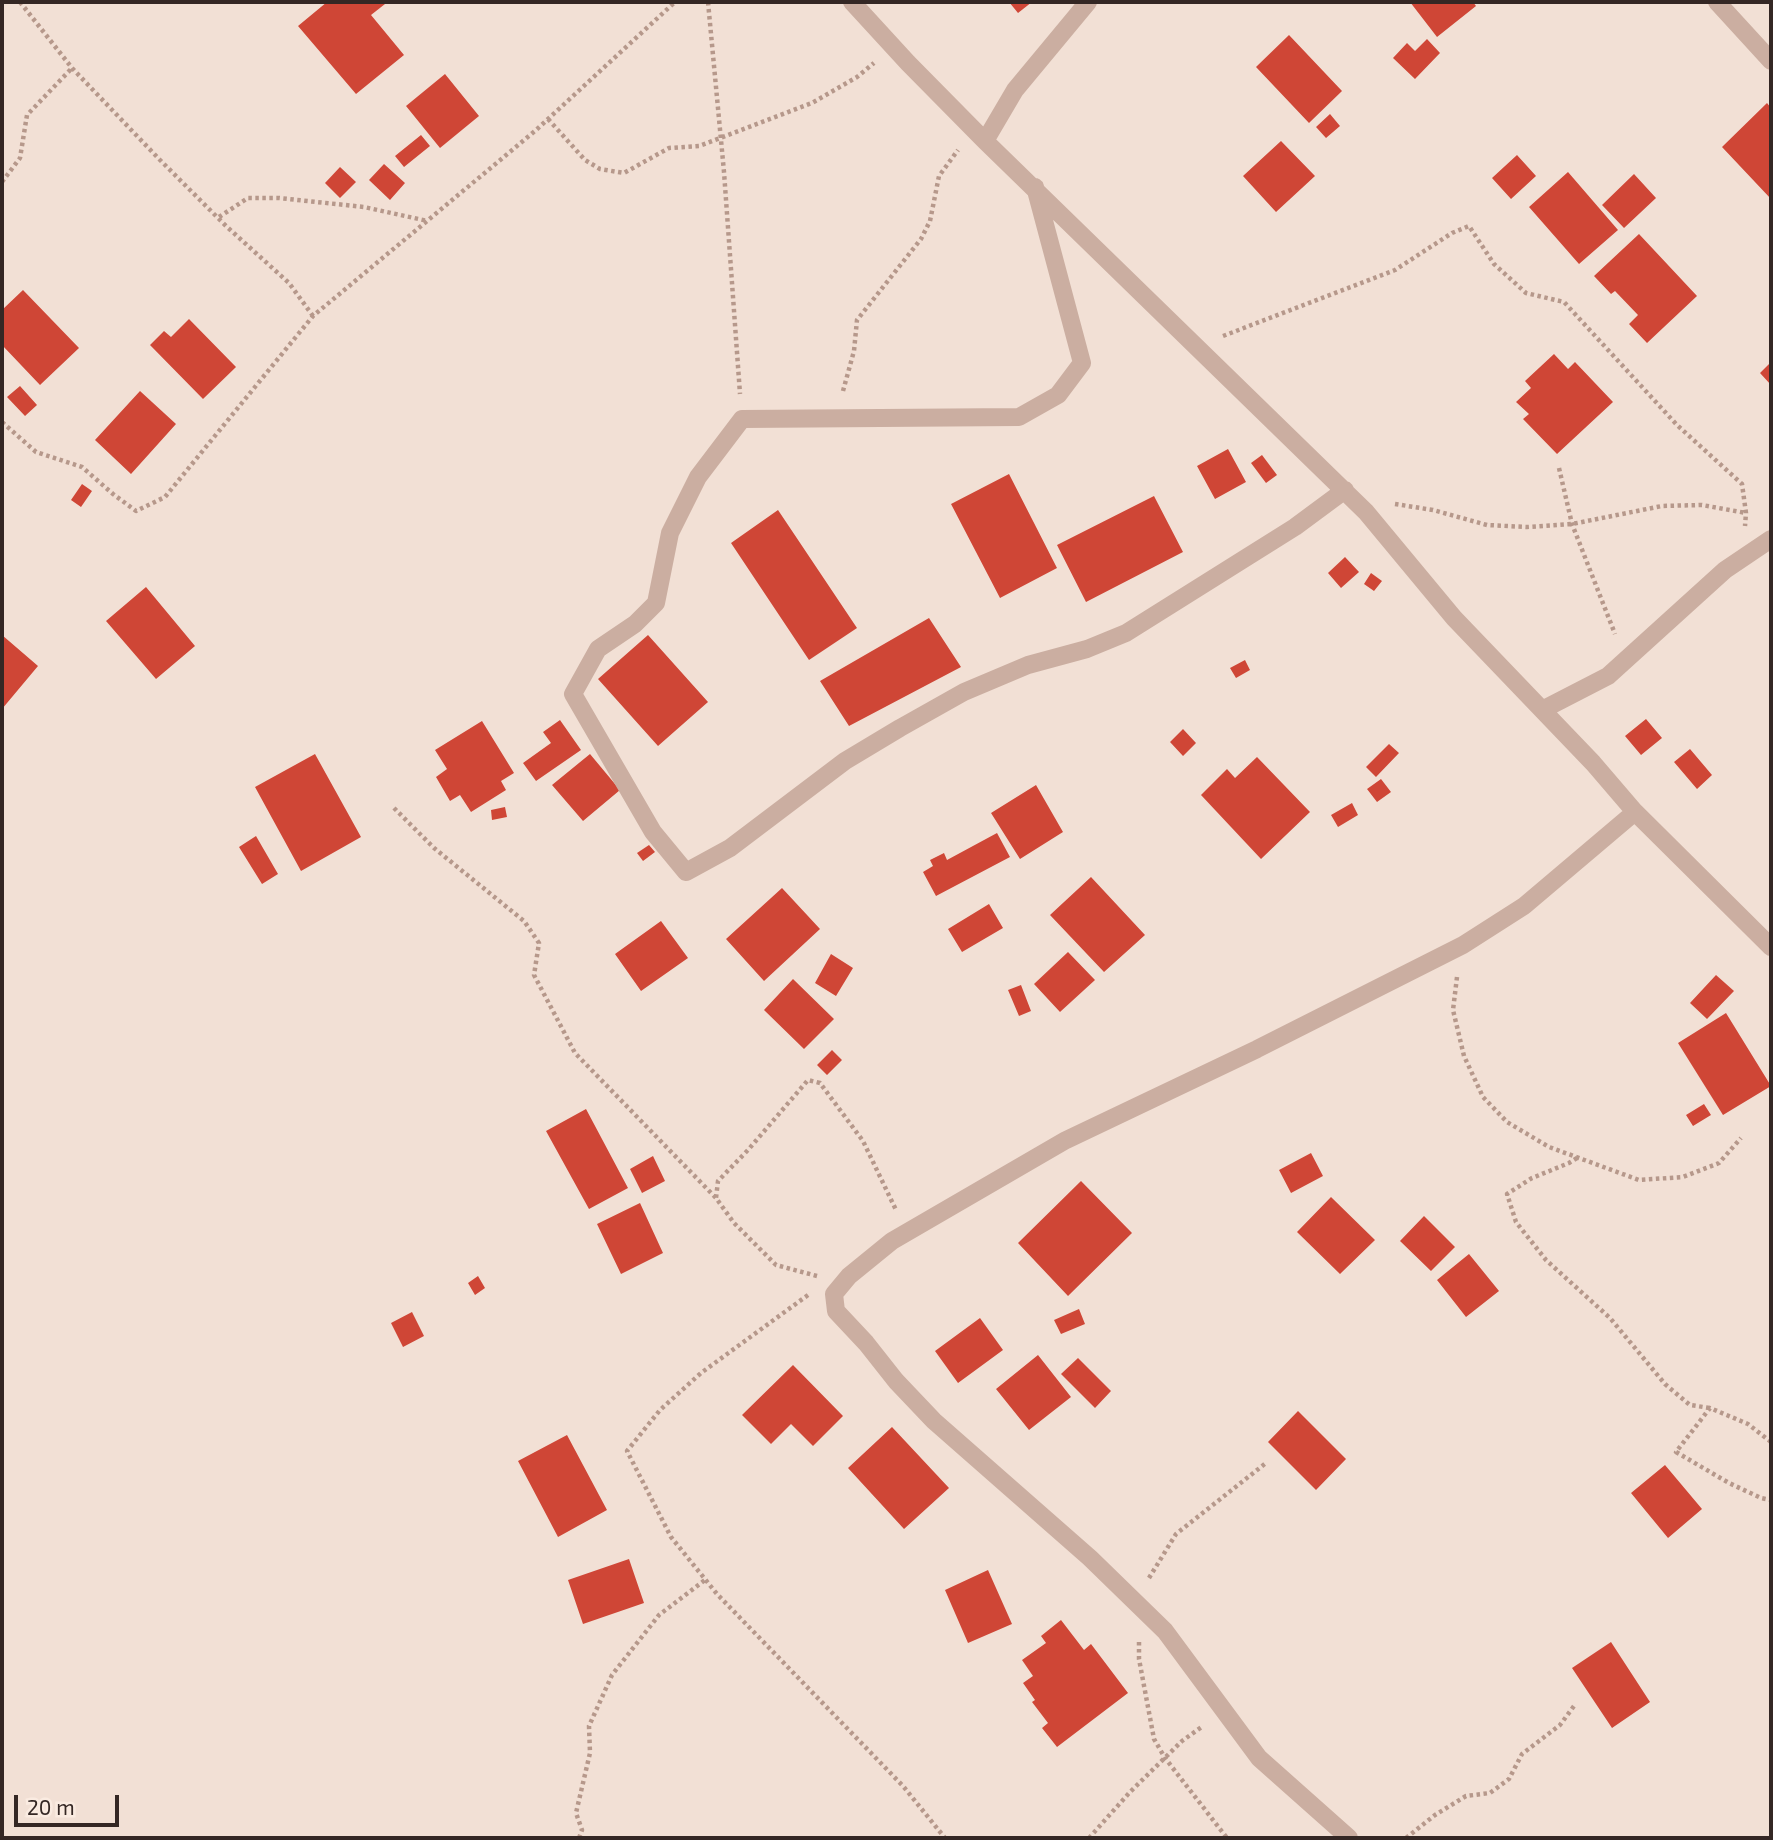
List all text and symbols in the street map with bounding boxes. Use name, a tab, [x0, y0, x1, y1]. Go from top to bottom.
scale bar	[18, 1780, 122, 1824]
text: 20 m	[27, 1794, 75, 1819]

